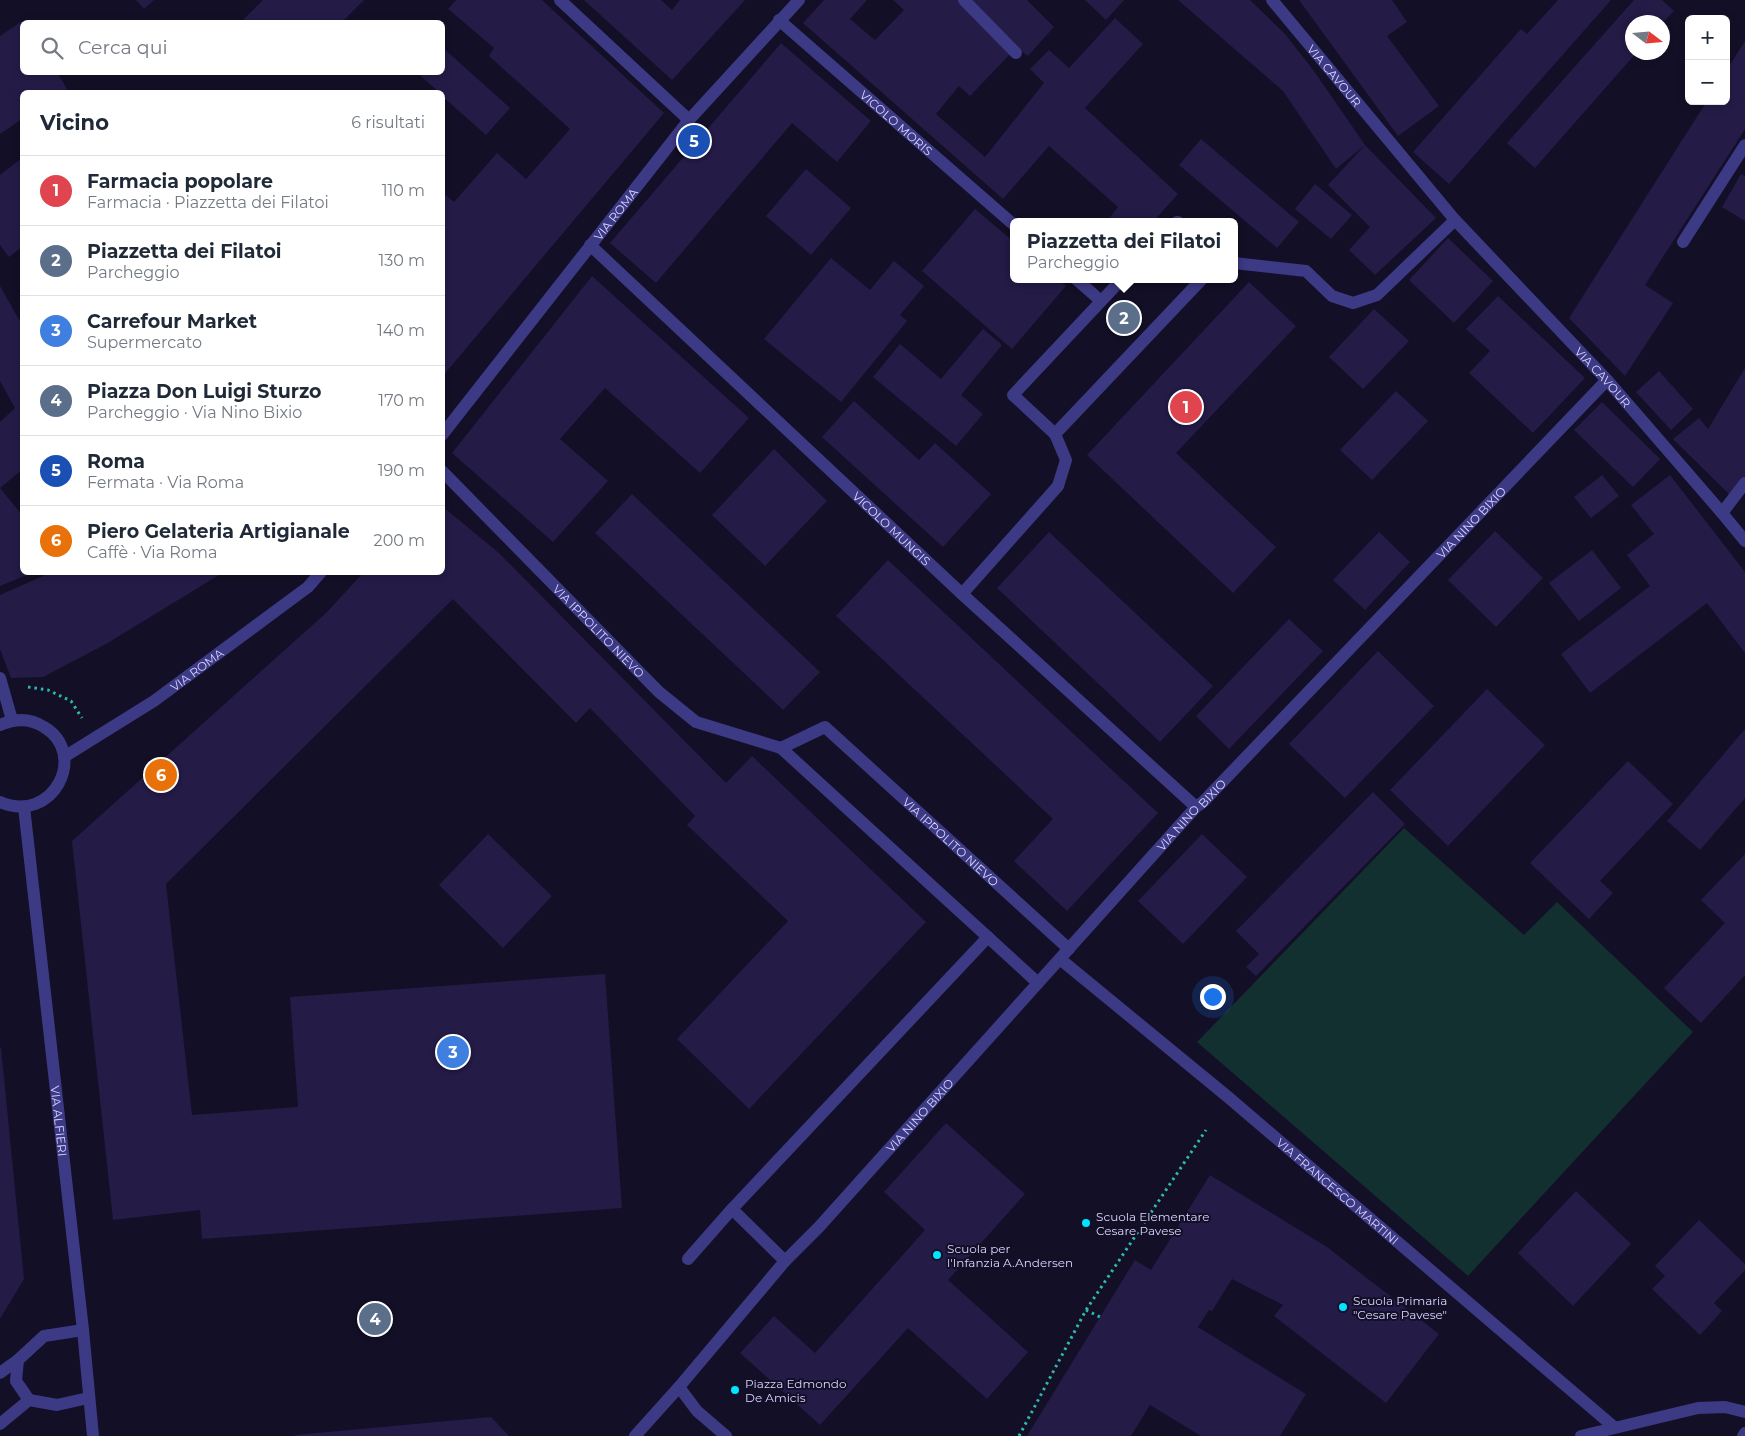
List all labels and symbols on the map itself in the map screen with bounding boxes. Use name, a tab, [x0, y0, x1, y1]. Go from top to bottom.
north arrow	[1625, 15, 1670, 60]
street label: VIA CAVOUR	[1304, 41, 1365, 110]
street label: VICOLO MORIS	[857, 87, 936, 158]
pin: 5	[678, 122, 710, 160]
street label: VIA ROMA	[590, 184, 641, 243]
pin: 2	[1108, 299, 1140, 337]
street label: VIA CAVOUR	[1572, 344, 1635, 410]
pin: 1	[1170, 388, 1202, 426]
street label: VIA NINO BIXIO	[1433, 483, 1509, 561]
street label: VICOLO MUNGIS	[850, 488, 934, 568]
street label: VIA IPPOLITO NIEVO	[550, 581, 648, 681]
street label: VIA ROMA	[167, 645, 226, 694]
pin: 6	[145, 756, 177, 794]
street label: VIA NINO BIXIO	[1153, 776, 1229, 854]
street label: VIA IPPOLITO NIEVO	[900, 794, 1002, 889]
your location	[1200, 984, 1226, 1010]
pin: 3	[437, 1033, 469, 1071]
street label: VIA NINO BIXIO	[883, 1075, 956, 1155]
street label: VIA ALFIERI	[48, 1085, 71, 1157]
street label: VIA FRANCESCO MARTINI	[1274, 1135, 1402, 1247]
place label: Scuola Elementare Cesare Pavese	[1096, 1209, 1209, 1238]
marker: Scuola Elementare Cesare Pavese	[1080, 1217, 1092, 1229]
place label: Scuola per l'Infanzia A.Andersen	[947, 1241, 1073, 1270]
marker: Scuola per l'Infanzia A.Andersen	[931, 1249, 943, 1261]
place label: Scuola Primaria "Cesare Pavese"	[1353, 1293, 1447, 1322]
pin: 4	[359, 1300, 391, 1338]
marker: Scuola Primaria "Cesare Pavese"	[1337, 1301, 1349, 1313]
place label: Piazza Edmondo De Amicis	[745, 1376, 847, 1405]
marker: Piazza Edmondo De Amicis	[729, 1384, 741, 1396]

